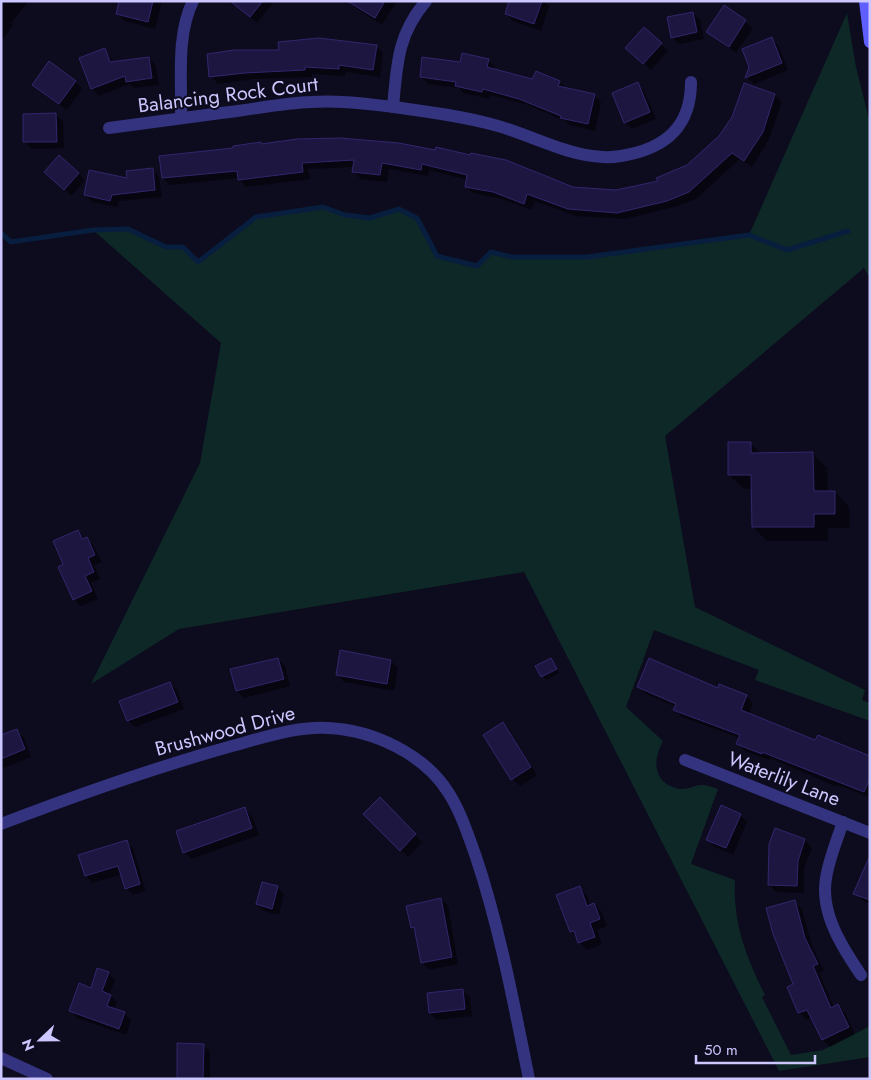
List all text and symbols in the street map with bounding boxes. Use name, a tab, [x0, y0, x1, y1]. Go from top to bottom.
street label: Balancing Rock Court	[136, 70, 320, 120]
street label: Brushwood Drive	[152, 698, 298, 764]
street label: Waterlily Lane	[724, 744, 844, 814]
north arrow	[15, 1015, 65, 1065]
scale bar	[696, 1032, 815, 1064]
text: N	[17, 1036, 39, 1054]
text: 50 m	[704, 1039, 738, 1061]

